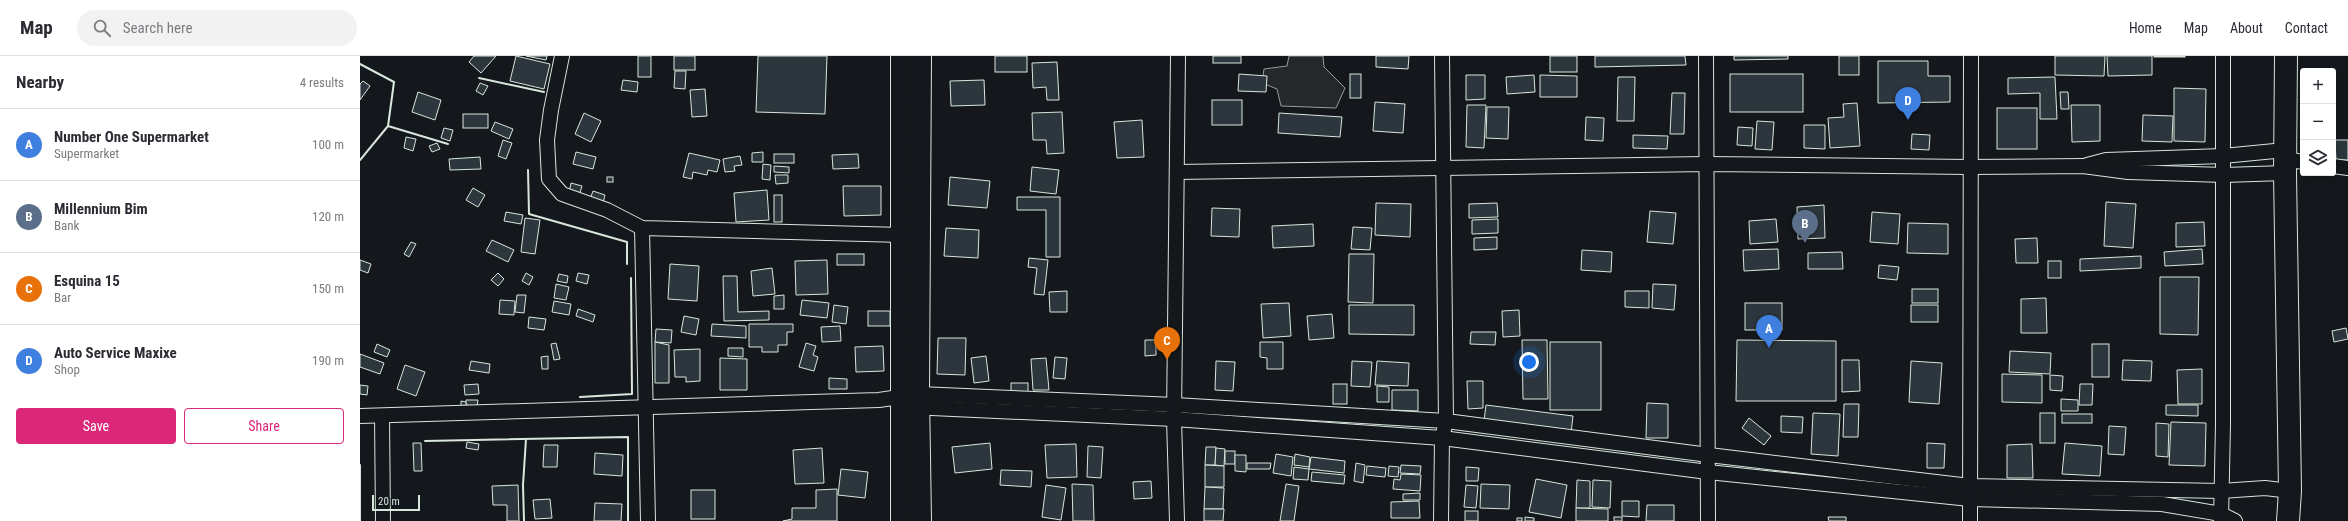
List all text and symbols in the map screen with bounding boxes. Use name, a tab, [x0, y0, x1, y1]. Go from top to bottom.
search box	[77, 10, 357, 46]
text: Map	[20, 16, 53, 39]
icon: search	[91, 17, 113, 39]
text: Search here	[123, 19, 193, 37]
text: Home	[2129, 20, 2162, 36]
text: Map	[2184, 20, 2208, 36]
text: About	[2230, 20, 2263, 36]
text: Contact	[2285, 20, 2328, 36]
map controls	[2300, 68, 2336, 176]
button: +	[2300, 68, 2336, 104]
text: Nearby	[16, 72, 64, 92]
text: 4 results	[300, 75, 344, 90]
pin: D	[1895, 87, 1921, 120]
button: −	[2300, 104, 2336, 140]
text: Number One Supermarket	[54, 128, 209, 146]
text: A	[25, 137, 33, 152]
text: 100 m	[312, 137, 344, 152]
button: layers	[2300, 140, 2336, 176]
text: Supermarket	[54, 146, 119, 161]
text: Millennium Bim	[54, 200, 148, 218]
text: B	[25, 209, 33, 224]
text: 120 m	[312, 209, 344, 224]
pin: B	[1792, 210, 1818, 243]
text: Bank	[54, 218, 79, 233]
text: Esquina 15	[54, 272, 120, 290]
text: C	[25, 281, 33, 296]
text: 150 m	[312, 281, 344, 296]
text: Bar	[54, 290, 71, 305]
pin: A	[1756, 315, 1782, 348]
pin: C	[1154, 327, 1180, 360]
text: Auto Service Maxixe	[54, 344, 177, 362]
your location	[1519, 352, 1539, 372]
text: D	[25, 353, 33, 368]
text: 190 m	[312, 353, 344, 368]
text: Shop	[54, 362, 80, 377]
button: Save	[16, 408, 176, 444]
button: Share	[184, 408, 344, 444]
scale bar	[372, 493, 420, 512]
text: 20 m	[378, 495, 400, 508]

